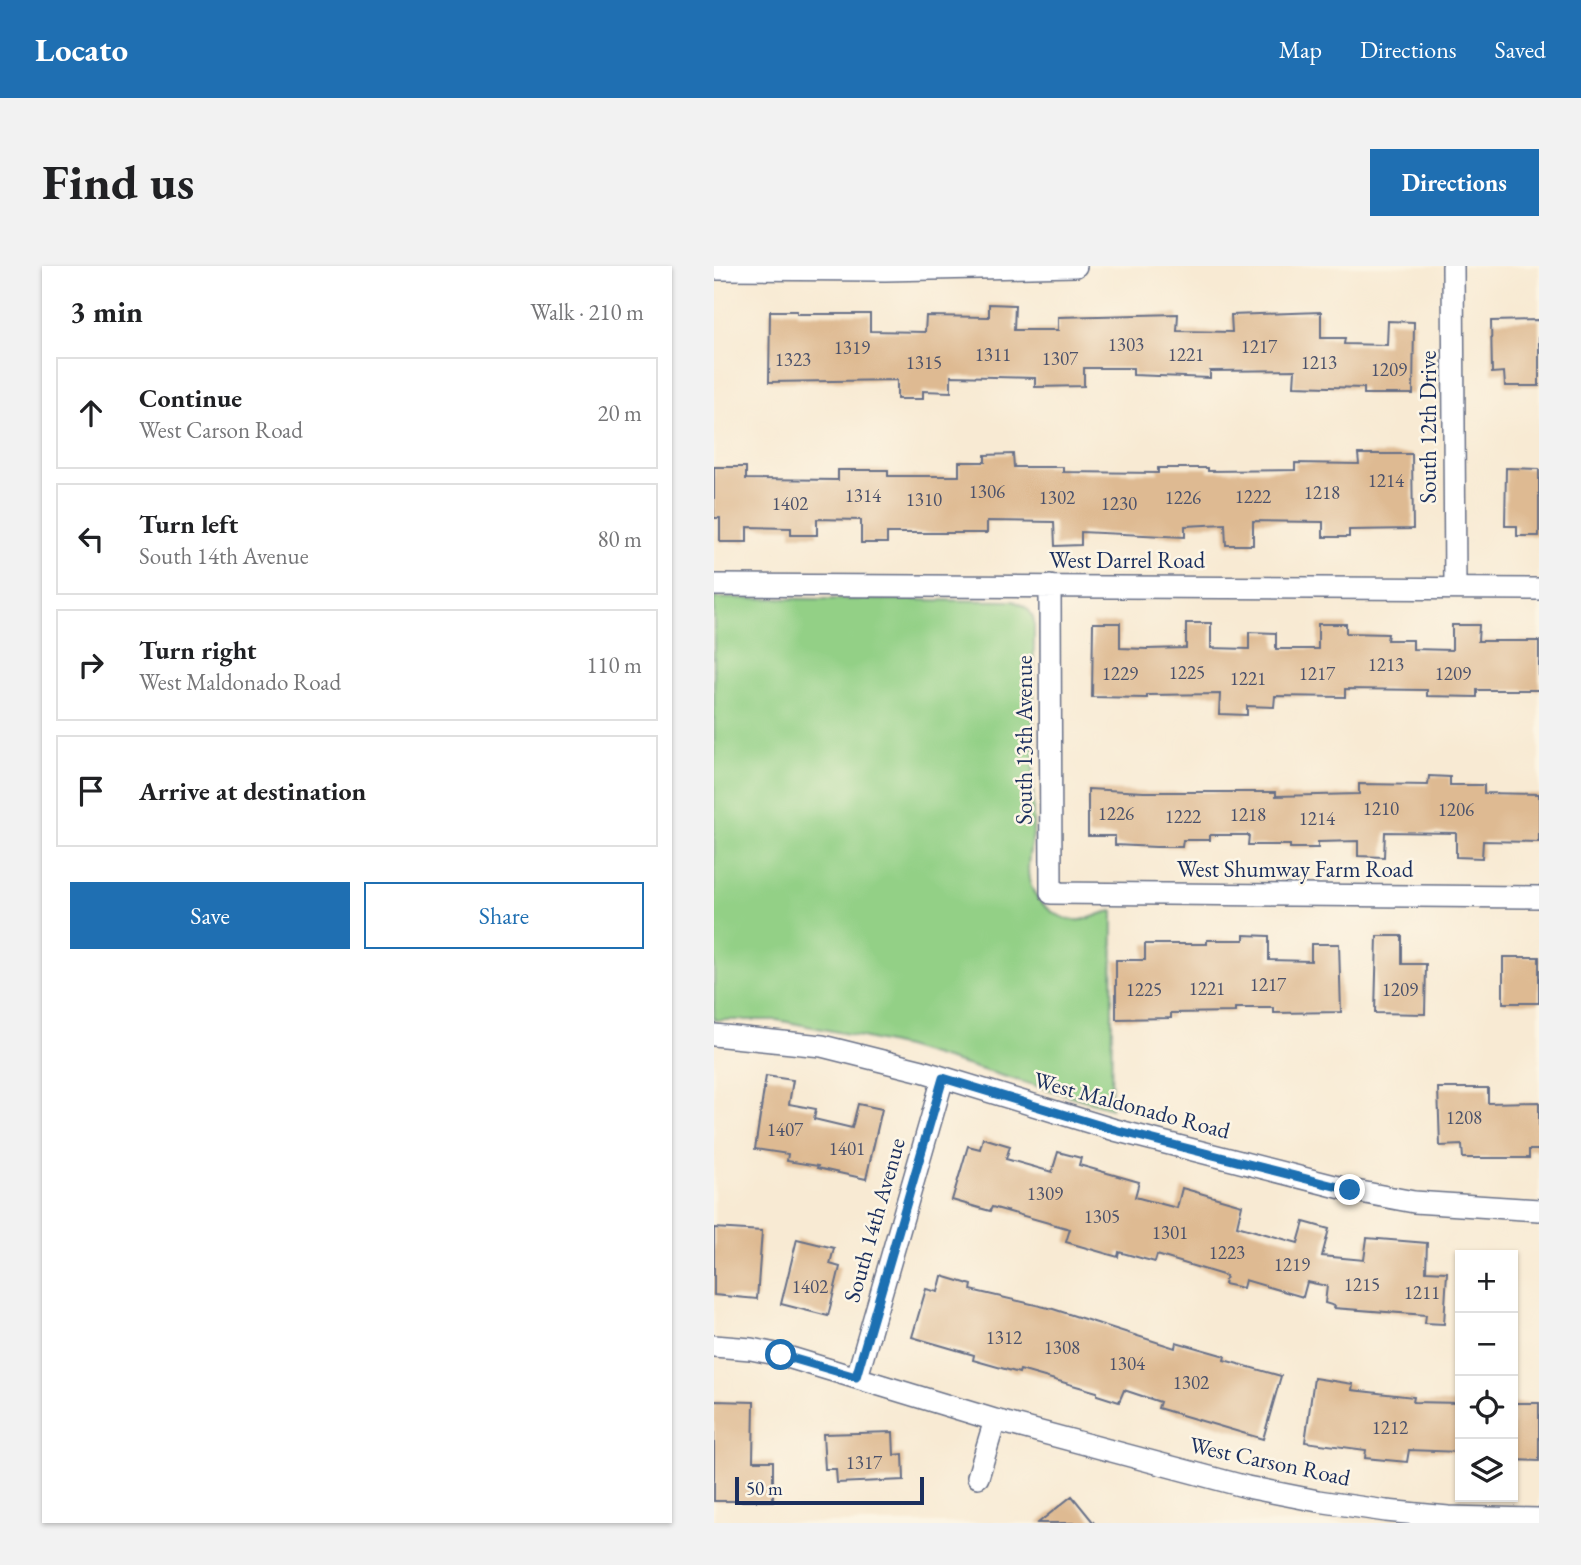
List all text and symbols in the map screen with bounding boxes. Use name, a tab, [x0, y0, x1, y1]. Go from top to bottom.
text: Locato	[35, 28, 128, 71]
text: Map	[1279, 34, 1322, 65]
text: Directions	[1360, 34, 1457, 65]
text: Saved	[1495, 34, 1546, 65]
button: Directions	[1370, 149, 1539, 216]
text: Find us	[42, 150, 194, 214]
text: 3 min	[70, 292, 143, 331]
text: Walk · 210 m	[530, 297, 644, 327]
house number: 1303	[1108, 332, 1144, 357]
house number: 1217	[1241, 334, 1278, 359]
house number: 1319	[834, 335, 870, 360]
house number: 1311	[975, 342, 1011, 367]
house number: 1221	[1168, 342, 1204, 367]
house number: 1307	[1042, 346, 1079, 371]
house number: 1323	[775, 347, 811, 372]
house number: 1315	[906, 350, 942, 375]
house number: 1213	[1301, 350, 1337, 375]
street label: South 12th Drive	[1413, 351, 1443, 503]
house number: 1209	[1371, 357, 1407, 382]
text: Continue	[139, 381, 242, 415]
icon: ahead	[72, 394, 110, 432]
text: 20 m	[597, 398, 642, 428]
text: West Carson Road	[139, 415, 303, 445]
house number: 1214	[1368, 468, 1405, 493]
house number: 1306	[969, 479, 1005, 504]
house number: 1218	[1304, 480, 1340, 505]
house number: 1314	[845, 483, 882, 508]
house number: 1222	[1235, 484, 1271, 509]
house number: 1302	[1039, 485, 1075, 510]
house number: 1226	[1165, 485, 1201, 510]
house number: 1310	[906, 487, 942, 512]
house number: 1402	[772, 491, 808, 516]
house number: 1230	[1101, 491, 1137, 516]
text: Turn left	[139, 507, 238, 541]
icon: left	[72, 520, 110, 558]
text: 80 m	[597, 524, 642, 554]
text: South 14th Avenue	[139, 541, 309, 571]
street label: West Darrel Road	[1049, 545, 1205, 575]
text: Turn right	[139, 633, 257, 667]
icon: right	[72, 646, 110, 684]
text: 110 m	[586, 650, 642, 680]
house number: 1213	[1368, 652, 1404, 677]
street label: South 13th Avenue	[1009, 655, 1039, 825]
house number: 1225	[1169, 660, 1205, 685]
house number: 1229	[1102, 661, 1138, 686]
house number: 1217	[1299, 661, 1336, 686]
house number: 1209	[1435, 661, 1471, 686]
house number: 1221	[1230, 666, 1266, 691]
text: West Maldonado Road	[139, 667, 341, 697]
icon: arrive	[72, 772, 110, 810]
text: Arrive at destination	[139, 774, 366, 808]
house number: 1210	[1363, 796, 1399, 821]
house number: 1206	[1438, 797, 1474, 822]
house number: 1226	[1098, 801, 1134, 826]
house number: 1218	[1230, 802, 1266, 827]
house number: 1222	[1165, 804, 1201, 829]
house number: 1214	[1299, 806, 1336, 831]
street label: West Shumway Farm Road	[1177, 854, 1414, 884]
button: Save	[70, 882, 350, 949]
button: Share	[364, 882, 644, 949]
house number: 1217	[1250, 972, 1287, 997]
house number: 1221	[1189, 976, 1225, 1001]
house number: 1225	[1126, 977, 1162, 1002]
house number: 1209	[1382, 977, 1418, 1002]
street label: West Maldonado Road	[1031, 1064, 1234, 1146]
house number: 1208	[1446, 1105, 1482, 1130]
house number: 1407	[767, 1117, 804, 1142]
street label: South 14th Avenue	[836, 1134, 912, 1306]
house number: 1401	[829, 1136, 865, 1161]
route end	[1334, 1174, 1365, 1205]
house number: 1309	[1027, 1181, 1063, 1206]
house number: 1305	[1084, 1204, 1120, 1229]
house number: 1301	[1152, 1220, 1188, 1245]
house number: 1223	[1209, 1240, 1245, 1265]
map controls	[1455, 1250, 1518, 1502]
button: +	[1455, 1250, 1518, 1313]
house number: 1219	[1274, 1252, 1310, 1277]
house number: 1215	[1344, 1272, 1380, 1297]
house number: 1402	[792, 1274, 828, 1299]
house number: 1211	[1404, 1280, 1440, 1305]
button: −	[1455, 1313, 1518, 1376]
house number: 1312	[986, 1325, 1022, 1350]
house number: 1308	[1044, 1335, 1080, 1360]
route start	[765, 1339, 796, 1370]
house number: 1304	[1109, 1351, 1146, 1376]
house number: 1302	[1173, 1370, 1209, 1395]
button: locate	[1455, 1376, 1518, 1439]
house number: 1212	[1372, 1415, 1408, 1440]
street label: West Carson Road	[1187, 1429, 1354, 1493]
button: layers	[1455, 1439, 1518, 1502]
house number: 1317	[846, 1450, 883, 1475]
scale bar	[735, 1474, 924, 1506]
text: 50 m	[746, 1476, 783, 1501]

